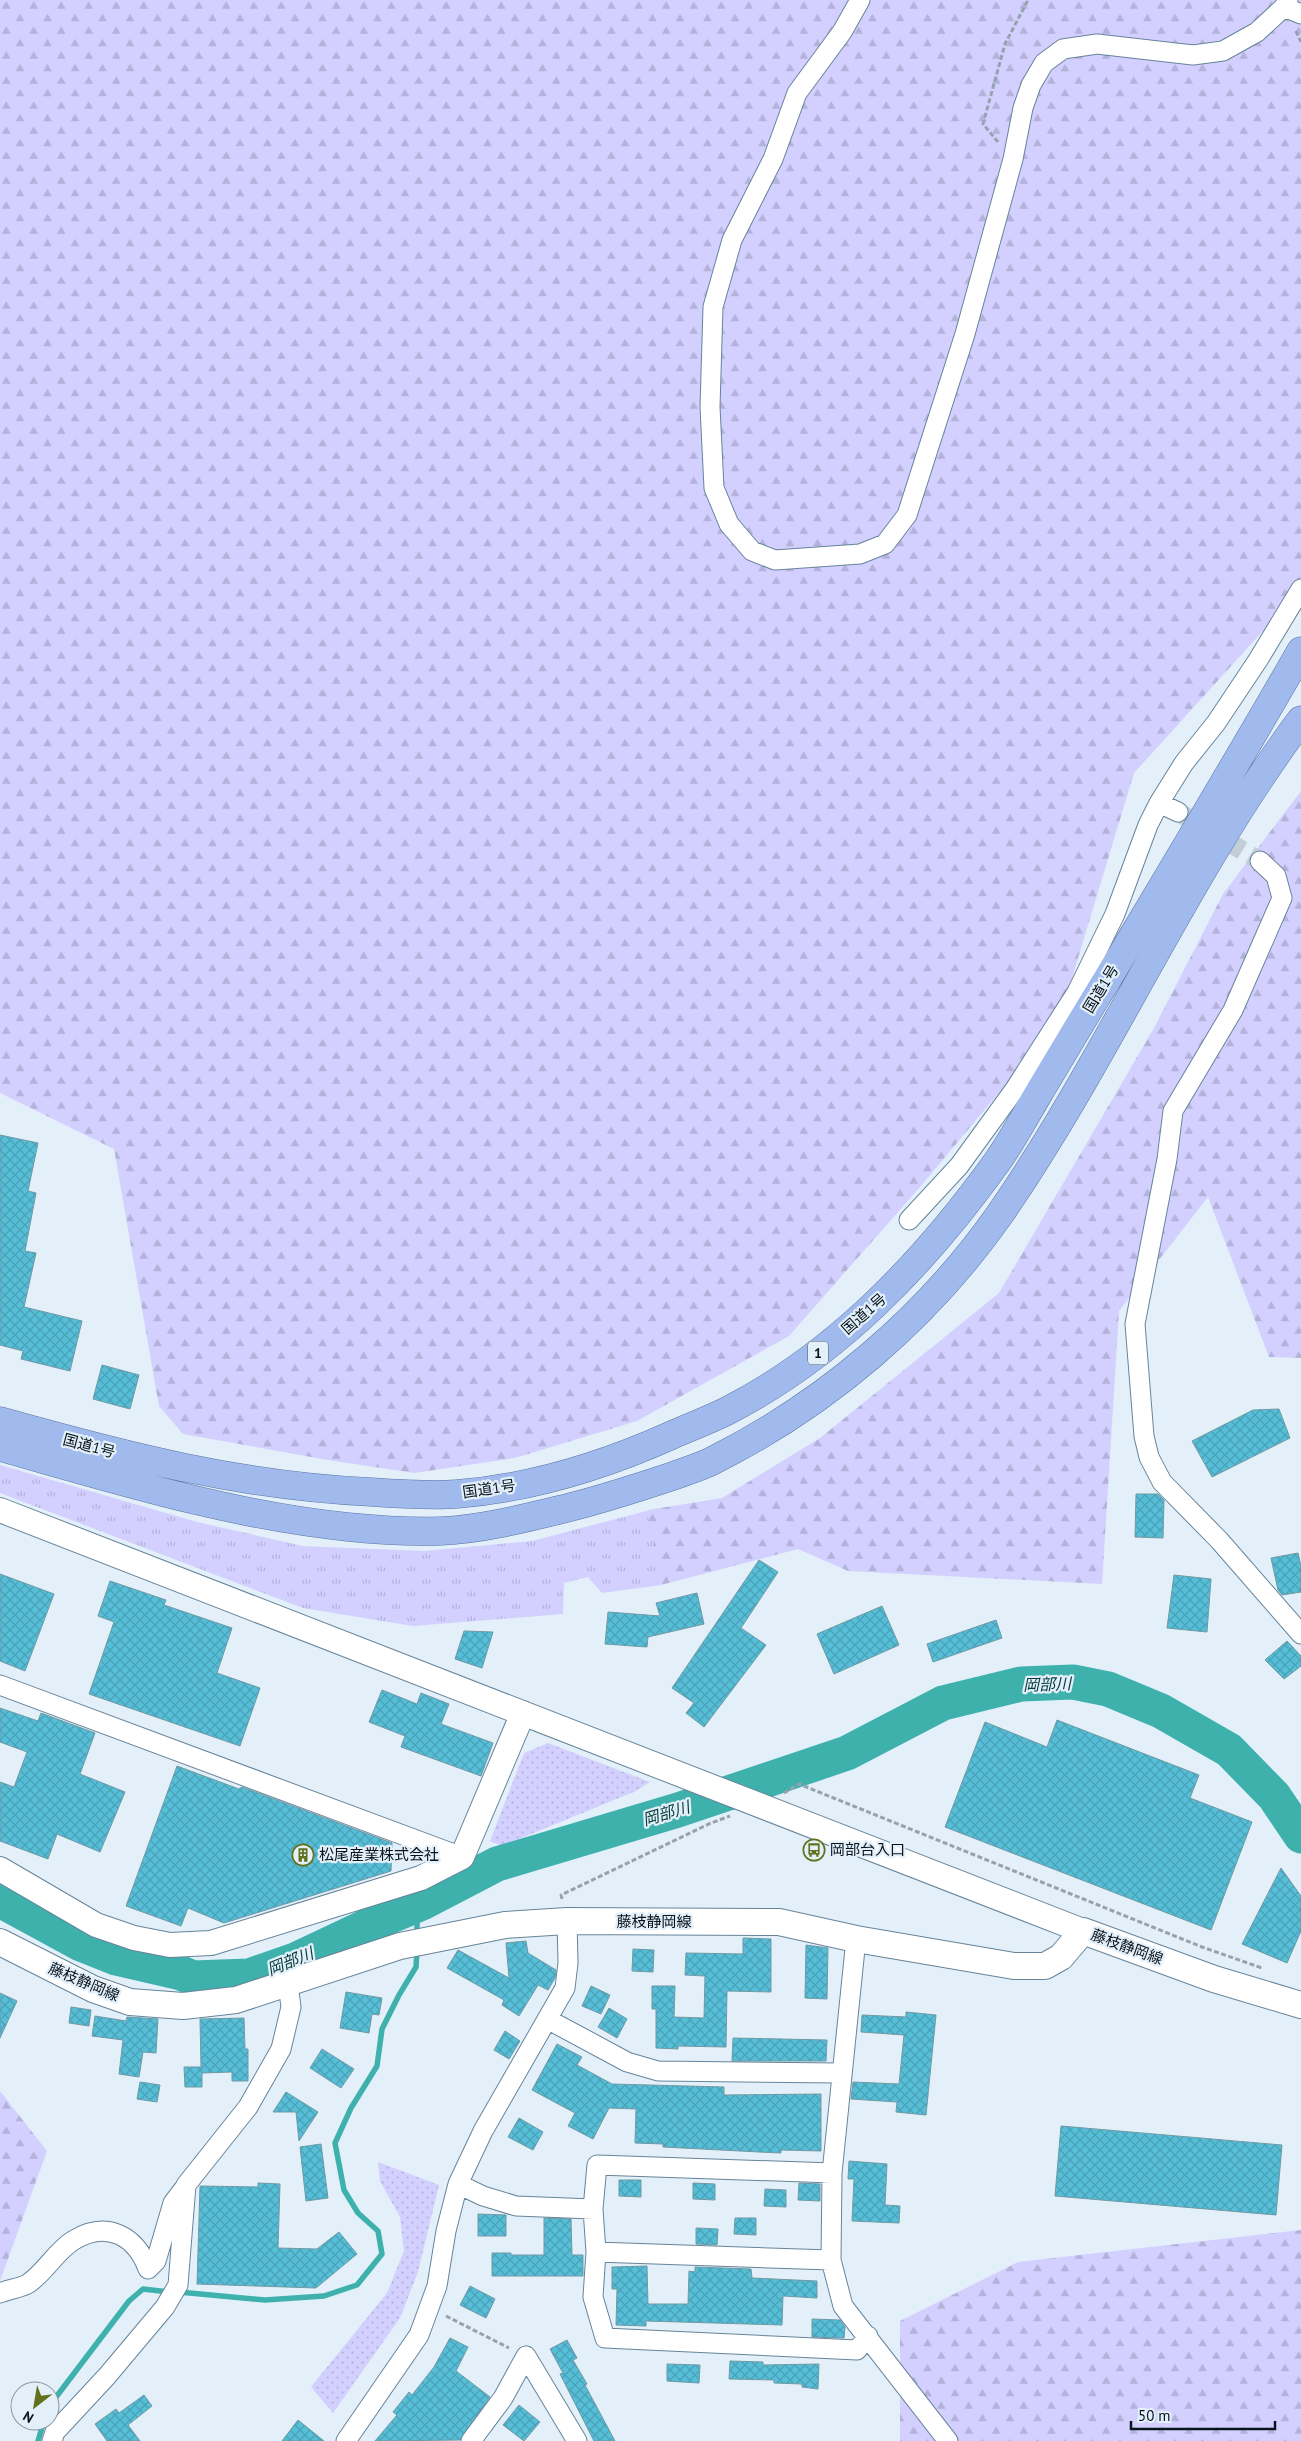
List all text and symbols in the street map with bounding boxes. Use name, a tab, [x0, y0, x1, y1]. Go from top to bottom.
street label: 国道1号	[1079, 961, 1122, 1016]
street label: 国道1号	[837, 1289, 890, 1338]
road number: 1	[808, 1342, 828, 1365]
street label: 国道1号	[61, 1429, 117, 1462]
street label: 国道1号	[461, 1475, 517, 1502]
water label: 岡部川	[1023, 1673, 1073, 1695]
water label: 岡部川	[640, 1796, 694, 1830]
bus stop icon: 岡部台入口	[802, 1838, 826, 1862]
place label: 岡部台入口	[830, 1840, 905, 1859]
building icon: 松尾産業株式会社	[291, 1843, 315, 1867]
place label: 松尾産業株式会社	[319, 1845, 439, 1864]
street label: 藤枝静岡線	[616, 1912, 692, 1931]
street label: 藤枝静岡線	[1089, 1925, 1166, 1968]
water label: 岡部川	[264, 1942, 318, 1979]
street label: 藤枝静岡線	[46, 1958, 122, 2005]
north arrow	[10, 2381, 60, 2431]
scale bar	[1131, 2398, 1275, 2430]
text: 50 m	[1138, 2406, 1171, 2425]
text: N	[20, 2407, 37, 2427]

